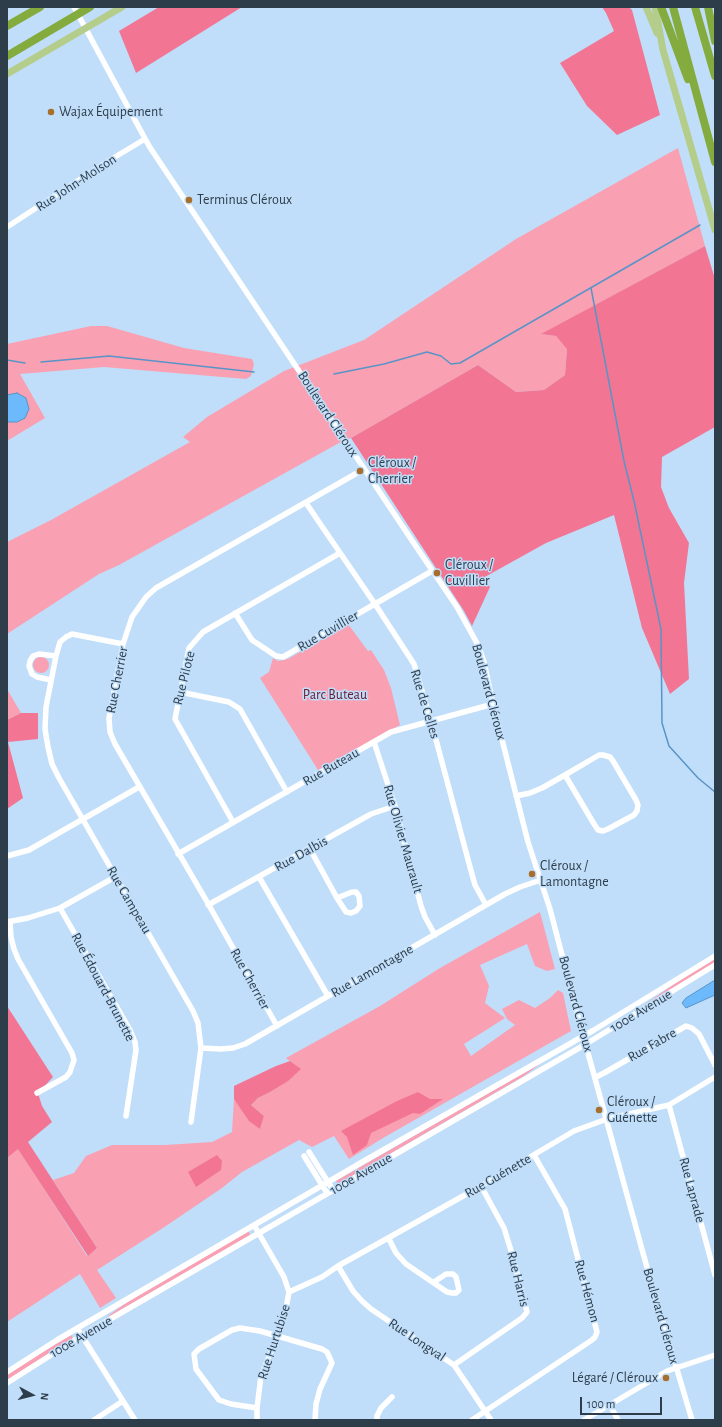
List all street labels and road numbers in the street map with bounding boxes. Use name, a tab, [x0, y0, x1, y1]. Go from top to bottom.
street label: Rue John-Molson	[33, 151, 119, 215]
street label: Boulevard Cléroux	[294, 368, 362, 460]
street label: Rue Cuvillier	[294, 607, 362, 655]
street label: Boulevard Cléroux	[468, 642, 510, 742]
street label: Rue Cherrier	[102, 645, 132, 715]
street label: Rue Pilote	[169, 649, 199, 707]
street label: Rue de Celles	[407, 667, 443, 741]
street label: Rue Buteau	[300, 744, 362, 790]
street label: Rue Olivier Maurault	[379, 783, 427, 895]
street label: Rue Dalbis	[272, 833, 330, 875]
street label: Rue Campeau	[103, 863, 155, 937]
street label: Rue Édouard-Brunette	[67, 930, 139, 1044]
street label: Rue Lamontagne	[328, 941, 416, 1001]
street label: Rue Cherrier	[226, 945, 274, 1013]
street label: Boulevard Cléroux	[555, 954, 597, 1054]
street label: 100e Avenue	[607, 986, 675, 1036]
street label: Rue Fabre	[625, 1024, 679, 1066]
street label: 100e Avenue	[327, 1149, 395, 1199]
street label: Rue Guénette	[462, 1150, 534, 1202]
street label: Rue Laprade	[675, 1155, 709, 1225]
street label: Rue Harris	[503, 1250, 533, 1308]
street label: Rue Hémon	[571, 1258, 603, 1324]
street label: Boulevard Cléroux	[639, 1266, 683, 1366]
street label: Rue Hurtubise	[254, 1302, 294, 1382]
street label: 100e Avenue	[47, 1312, 115, 1362]
street label: Rue Longval	[385, 1315, 449, 1365]

